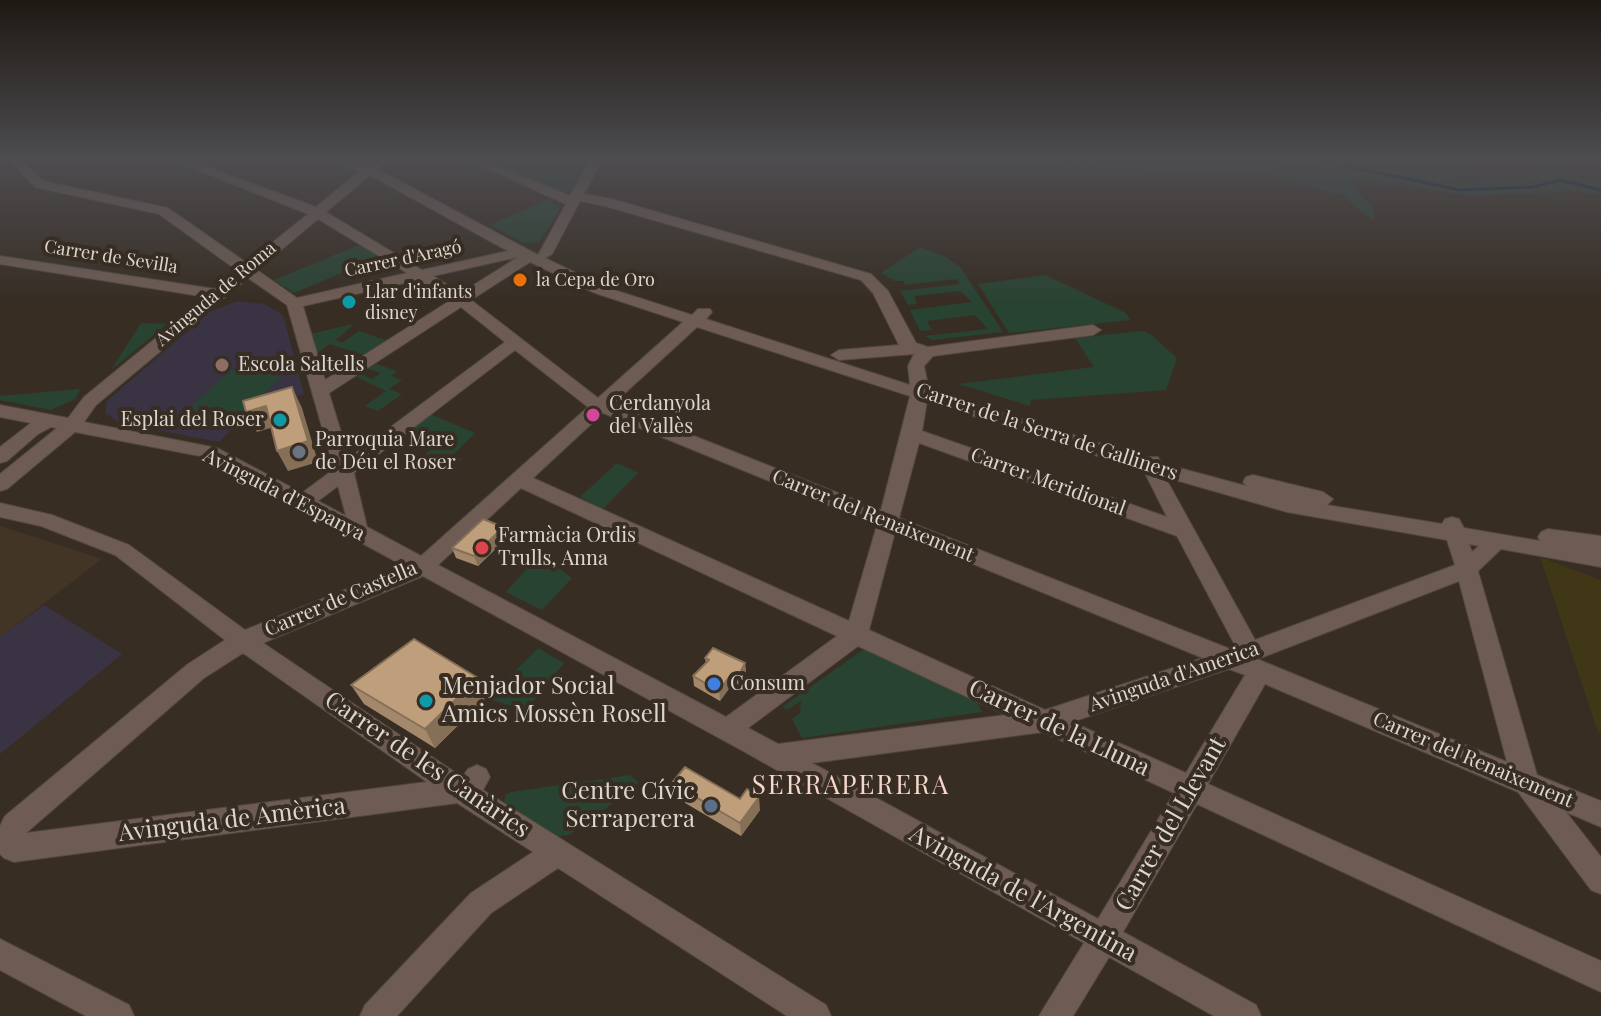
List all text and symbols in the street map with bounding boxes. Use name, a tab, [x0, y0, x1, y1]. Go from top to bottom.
street label: Carrer de Sevilla	[43, 236, 179, 278]
street label: Carrer d'Aragó	[343, 236, 463, 282]
street label: Avinguda de Roma	[151, 237, 281, 351]
place label: la Cepa de Oro	[536, 269, 655, 291]
marker: la Cepa de Oro	[511, 271, 529, 289]
place label: Llar d'infants disney	[365, 281, 472, 324]
marker: Llar d'infants disney	[340, 293, 358, 311]
place label: Escola Saltells	[238, 353, 364, 377]
marker: Escola Saltells	[213, 356, 231, 374]
street label: Carrer de la Serra de Galliners	[913, 378, 1181, 486]
place label: Cerdanyola del Vallès	[609, 392, 711, 439]
marker: Cerdanyola del Vallès	[584, 406, 602, 424]
place label: Esplai del Roser	[120, 408, 264, 432]
marker: Esplai del Roser	[271, 411, 289, 429]
place label: Parroquia Mare de Déu el Roser	[315, 428, 456, 475]
marker: Parroquia Mare de Déu el Roser	[290, 443, 308, 461]
street label: Carrer Meridional	[967, 443, 1129, 521]
street label: Avinguda d'Espanya	[199, 444, 369, 546]
street label: Carrer del Renaixement	[769, 465, 977, 567]
place label: Farmàcia Ordis Trulls, Anna	[498, 524, 636, 571]
marker: Farmàcia Ordis Trulls, Anna	[473, 539, 491, 557]
street label: Carrer de Castella	[261, 556, 421, 642]
street label: Avinguda d'America	[1086, 637, 1262, 717]
place label: Consum	[730, 672, 805, 696]
place label: Menjador Social Amics Mossèn Rosell	[442, 673, 667, 729]
street label: Carrer de la Lluna	[964, 673, 1154, 783]
marker: Consum	[705, 675, 723, 693]
street label: Carrer de les Canàries	[319, 686, 535, 844]
marker: Menjador Social Amics Mossèn Rosell	[417, 692, 435, 710]
street label: Carrer del Renaixement	[1369, 707, 1577, 813]
street label: Carrer del Llevant	[1109, 732, 1233, 916]
district label: SERRAPERERA	[752, 770, 950, 802]
place label: Centre Cívic Serraperera	[561, 778, 695, 834]
street label: Avinguda de Amèrica	[117, 792, 347, 848]
marker: Centre Cívic Serraperera	[702, 797, 720, 815]
street label: Avinguda de l'Argentina	[904, 820, 1142, 968]

